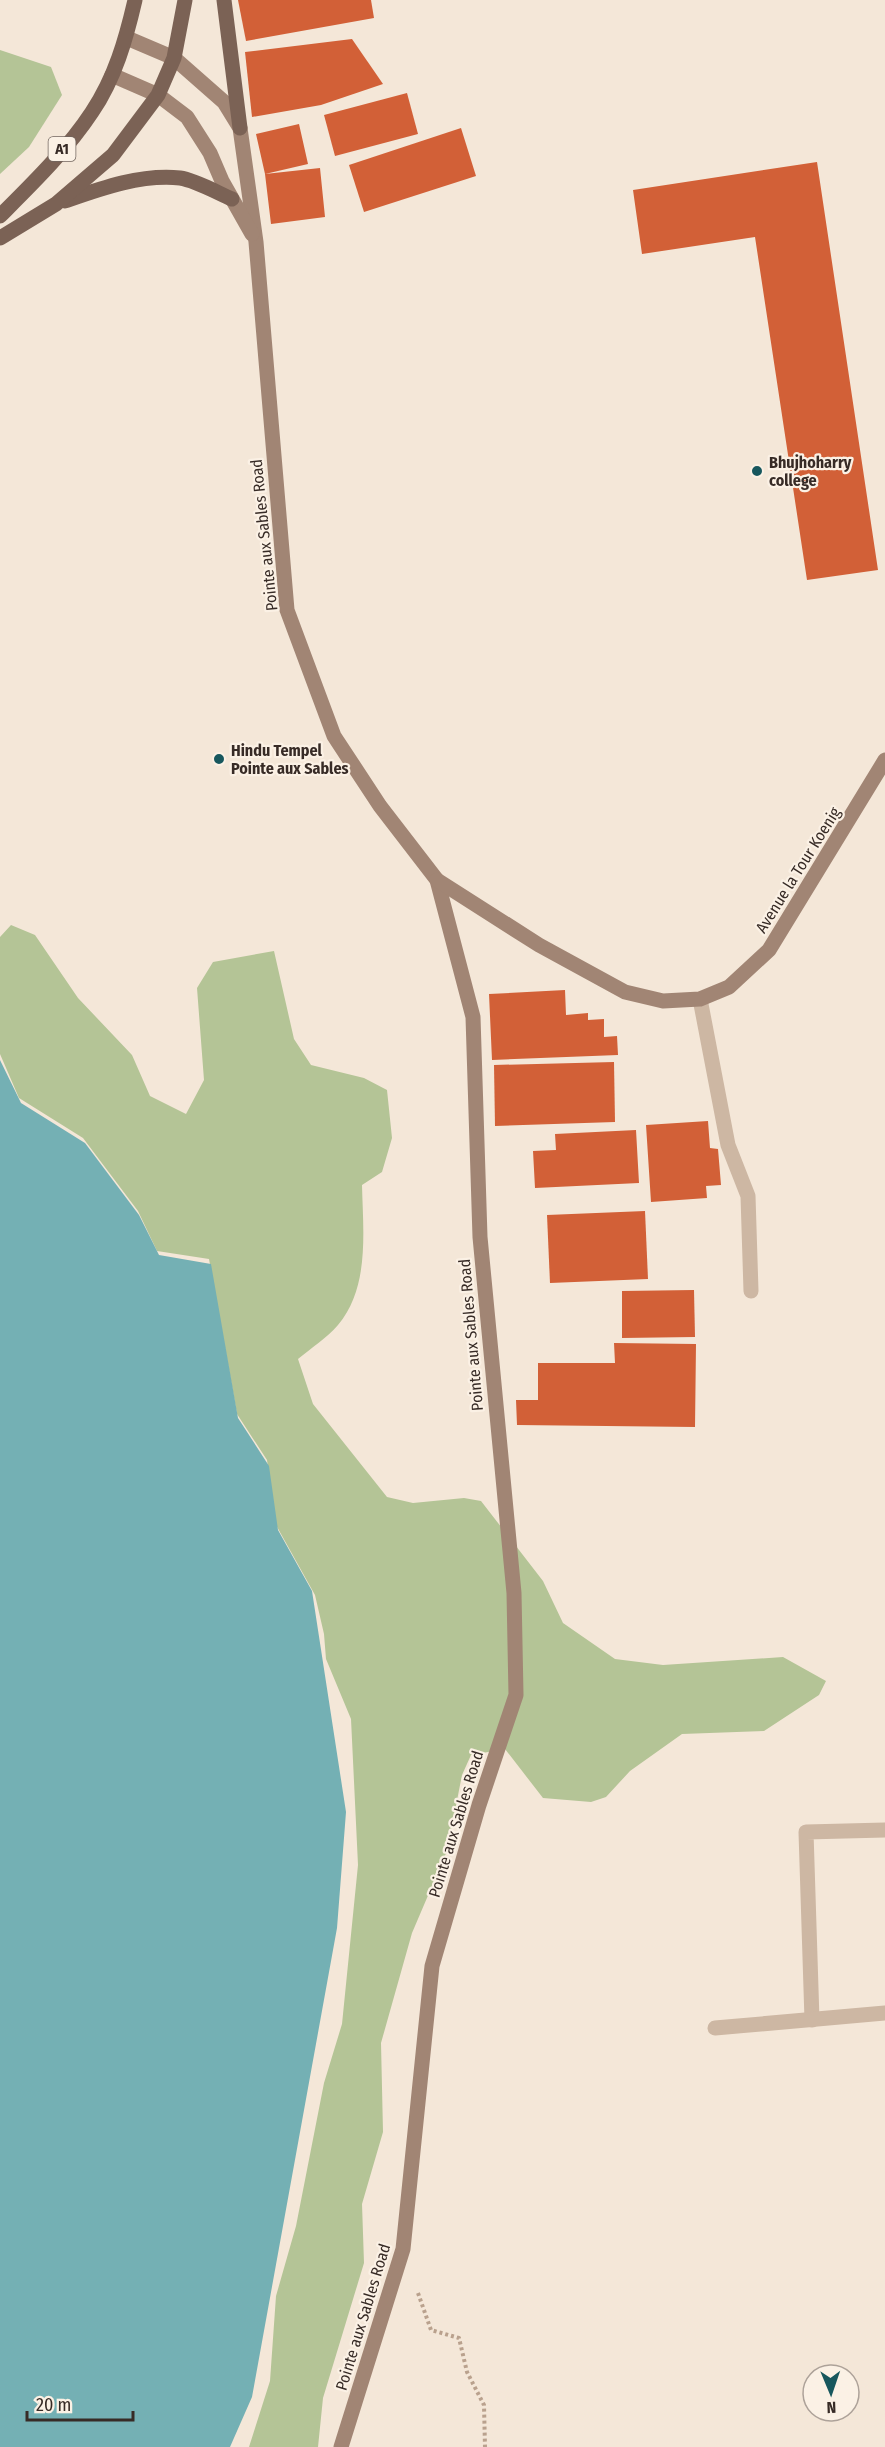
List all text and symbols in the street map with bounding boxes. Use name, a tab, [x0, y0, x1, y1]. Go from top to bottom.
road number: A1	[48, 137, 76, 161]
place label: Bhujhoharry college	[769, 453, 852, 490]
street label: Pointe aux Sables Road	[247, 458, 281, 612]
marker: Bhujhoharry college	[750, 464, 764, 478]
place label: Hindu Tempel Pointe aux Sables	[231, 741, 349, 778]
marker: Hindu Tempel Pointe aux Sables	[212, 752, 226, 766]
street label: Avenue la Tour Koenig	[752, 803, 845, 936]
street label: Pointe aux Sables Road	[455, 1258, 487, 1412]
street label: Pointe aux Sables Road	[425, 1748, 487, 1900]
street label: Pointe aux Sables Road	[332, 2241, 394, 2393]
north arrow	[801, 2363, 861, 2423]
scale bar	[27, 2384, 134, 2422]
text: 20 m	[36, 2394, 71, 2416]
text: N	[826, 2398, 837, 2417]

